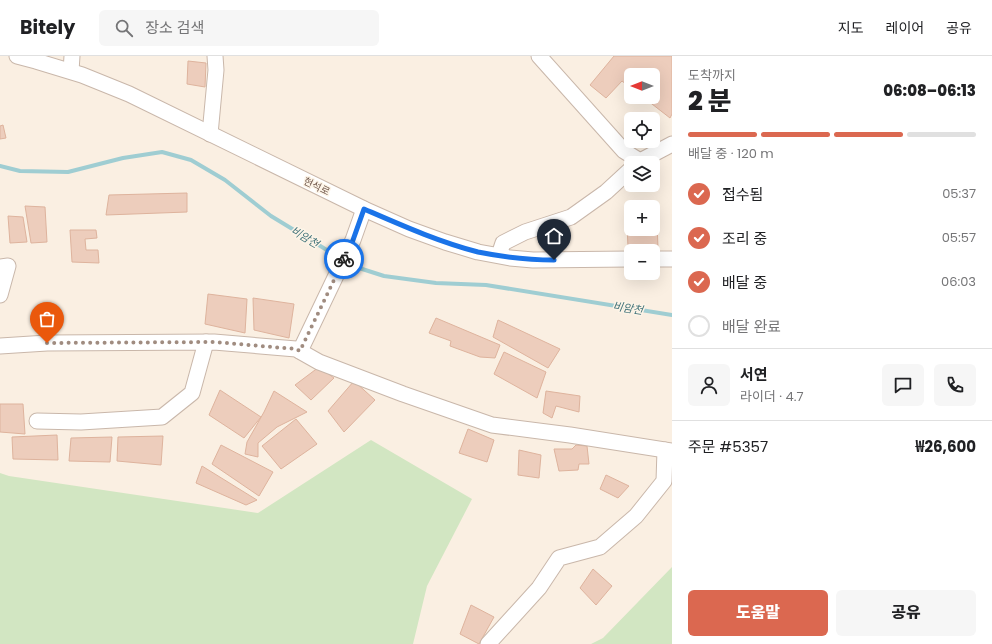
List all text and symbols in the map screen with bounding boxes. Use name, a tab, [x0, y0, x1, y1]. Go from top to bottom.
search box	[99, 10, 379, 46]
text: Bitely	[20, 14, 75, 41]
icon: search	[113, 17, 135, 39]
text: 장소 검색	[145, 17, 204, 38]
text: 지도	[838, 18, 864, 38]
text: 레이어	[886, 18, 924, 38]
text: 공유	[946, 18, 972, 38]
text: 도착까지	[688, 66, 736, 85]
north arrow	[624, 68, 660, 104]
map controls	[624, 68, 660, 280]
text: 06:08–06:13	[883, 80, 976, 101]
text: 2 분	[688, 83, 732, 119]
button: locate	[624, 112, 660, 148]
text: 배달 중 · 120 m	[688, 144, 774, 163]
button: layers	[624, 156, 660, 192]
street label: 현석로	[301, 174, 332, 199]
icon: check	[688, 183, 710, 205]
text: 접수됨	[722, 184, 763, 205]
text: 05:37	[942, 184, 976, 203]
button: +	[624, 200, 660, 236]
pin	[537, 219, 571, 260]
water label: 비암천	[288, 222, 324, 253]
icon: home	[543, 225, 565, 247]
icon: check	[688, 227, 710, 249]
text: 조리 중	[722, 228, 767, 249]
text: 05:57	[942, 228, 976, 247]
courier	[324, 239, 364, 279]
button: −	[624, 244, 660, 280]
icon: bike	[333, 248, 355, 270]
icon: check	[688, 271, 710, 293]
text: 배달 중	[722, 272, 767, 293]
text: 06:03	[941, 272, 976, 291]
water label: 비암천	[612, 298, 646, 319]
pin	[30, 302, 64, 343]
icon: bag	[36, 308, 58, 330]
text: 배달 완료	[722, 316, 781, 337]
button: person	[688, 364, 730, 406]
text: 서연	[740, 364, 768, 385]
button: chat	[882, 364, 924, 406]
button: phone	[934, 364, 976, 406]
text: 라이더 · 4.7	[740, 387, 804, 406]
text: 주문 #5357	[688, 436, 768, 457]
text: ₩26,600	[916, 436, 976, 457]
button: 도움말	[688, 590, 828, 636]
button: 공유	[836, 590, 976, 636]

